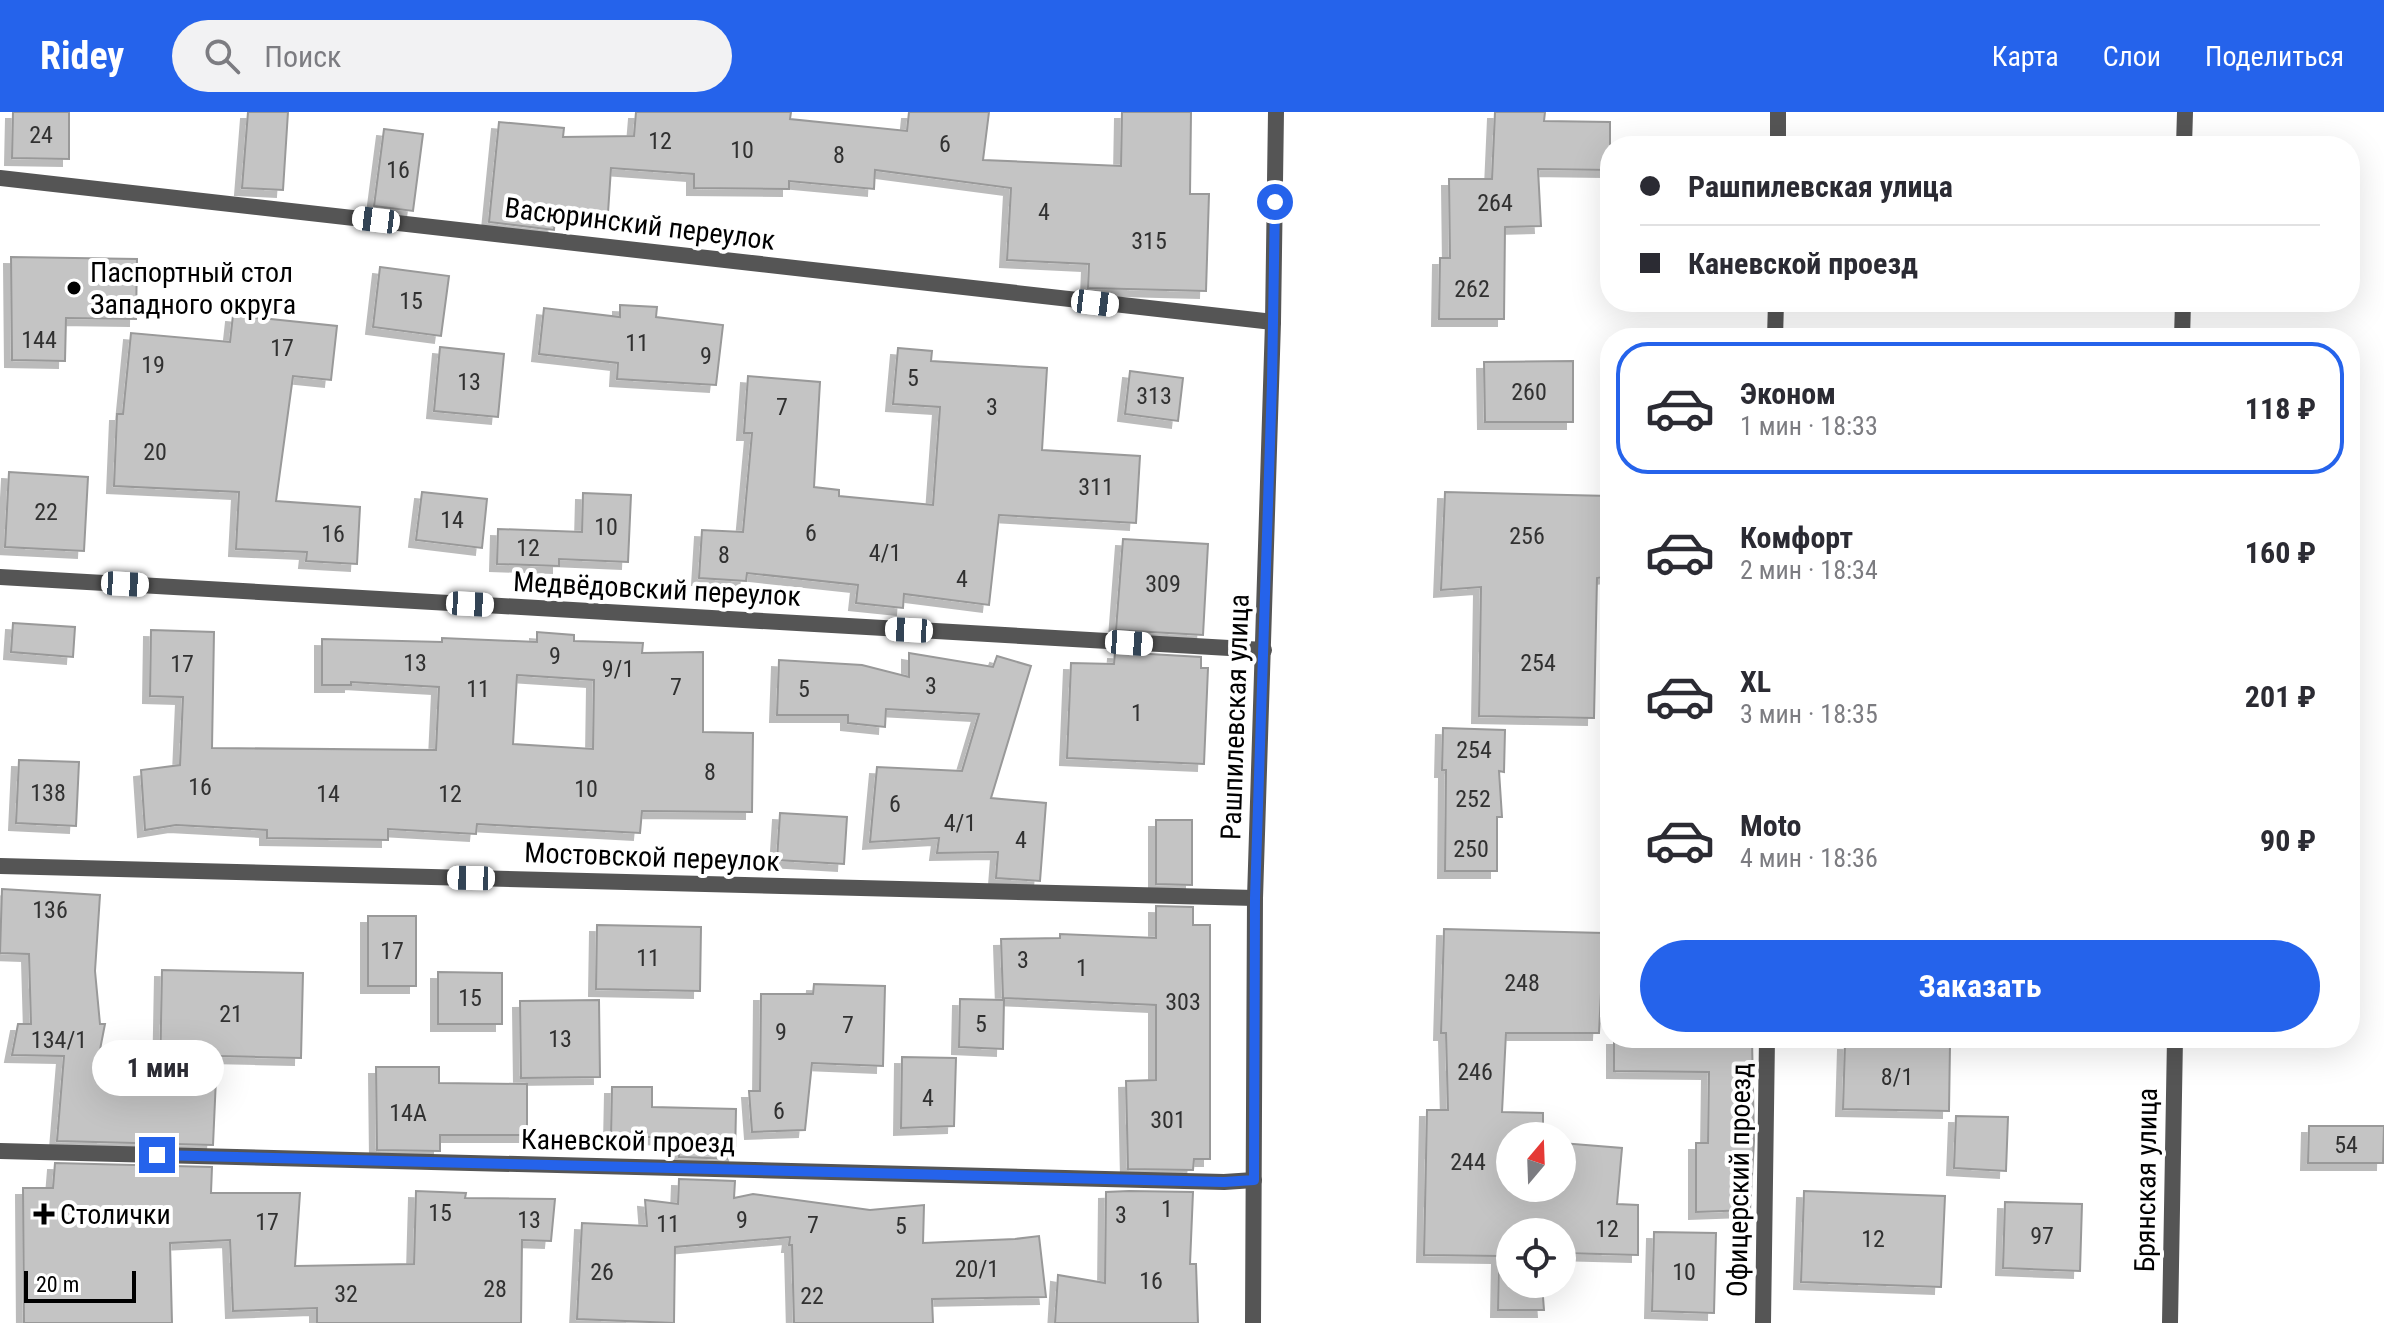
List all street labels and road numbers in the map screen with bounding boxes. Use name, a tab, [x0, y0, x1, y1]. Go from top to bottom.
street label: Васюринский переулок	[503, 191, 777, 257]
street label: Медвёдовский переулок	[512, 565, 802, 613]
street label: Рашпилевская улица	[1214, 593, 1256, 841]
street label: Мостовской переулок	[524, 836, 780, 878]
street label: Офицерский проезд	[1720, 1063, 1758, 1297]
street label: Брянская улица	[2128, 1088, 2164, 1272]
street label: Каневской проезд	[521, 1123, 735, 1159]

